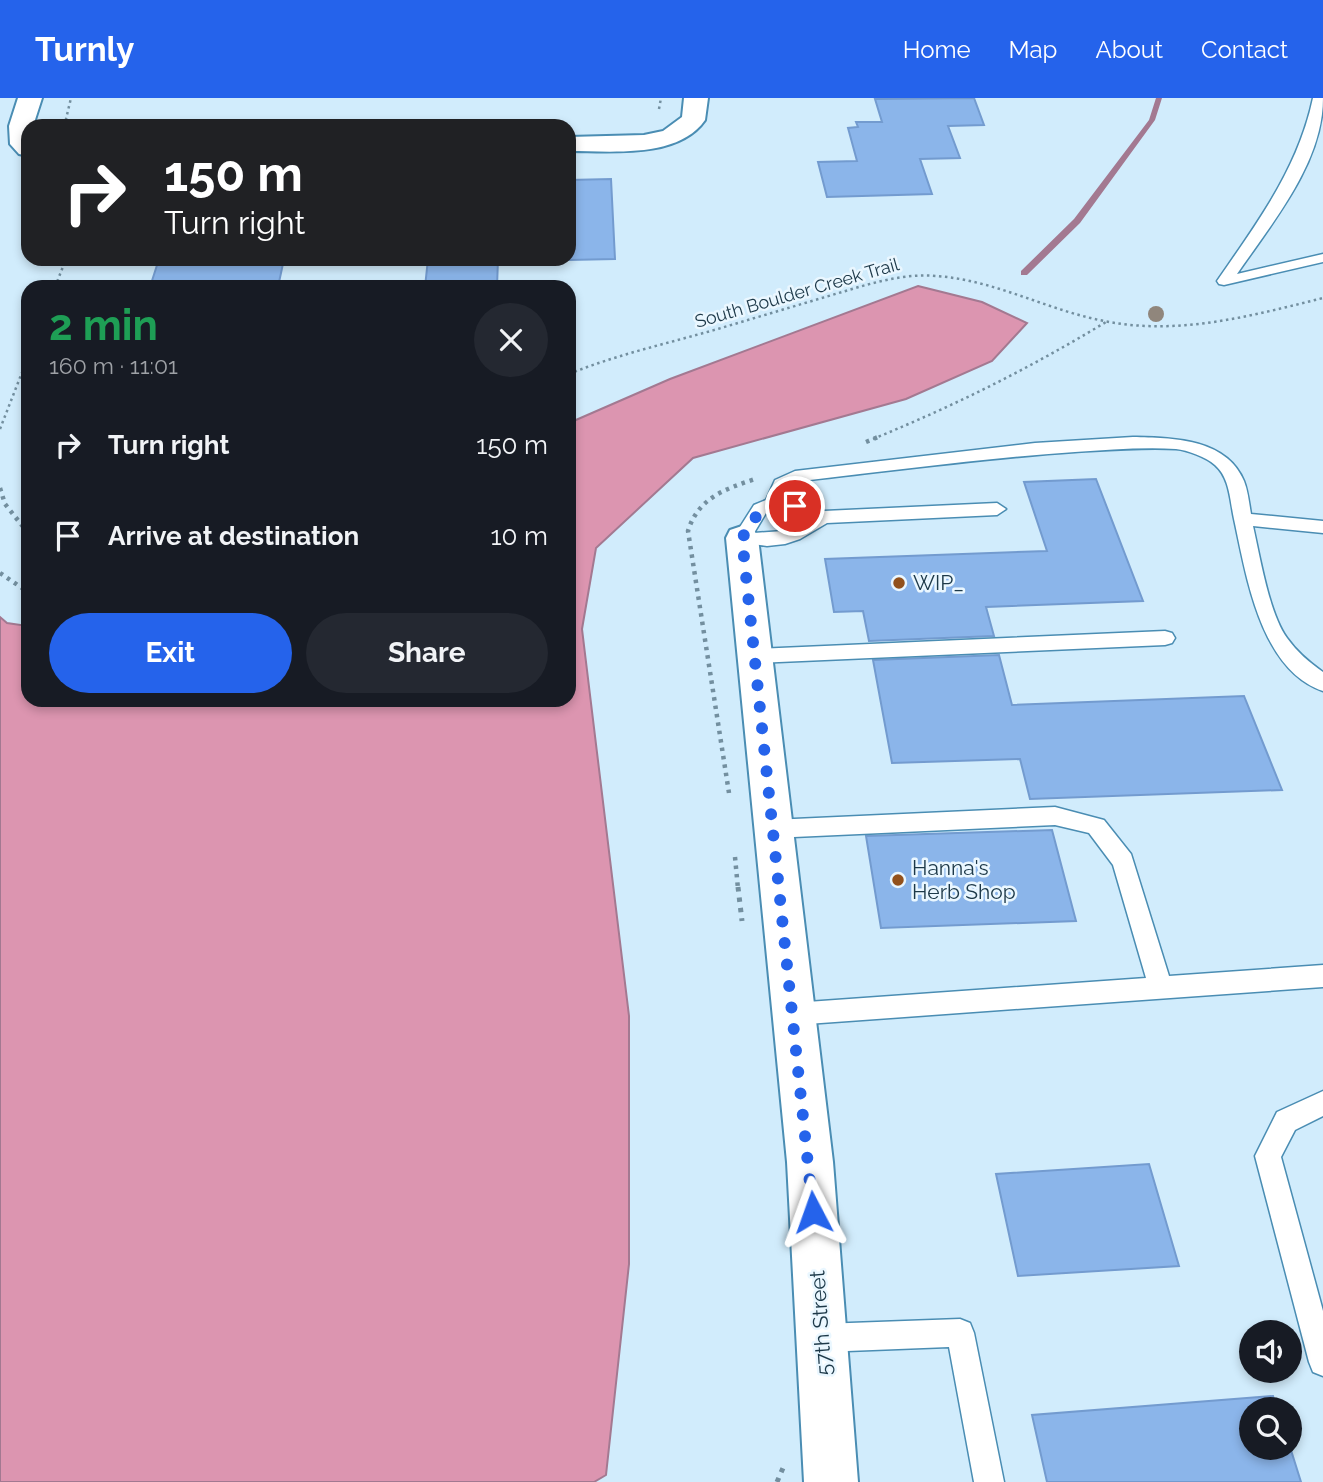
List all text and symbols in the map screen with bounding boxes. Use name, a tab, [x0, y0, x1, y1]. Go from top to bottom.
text: Turnly	[35, 30, 134, 69]
text: Home	[903, 35, 971, 64]
text: Map	[1009, 35, 1057, 64]
text: About	[1095, 35, 1163, 64]
text: Contact	[1201, 35, 1288, 64]
text: 150 m	[164, 145, 303, 202]
icon: right	[49, 147, 140, 238]
text: Turn right	[164, 204, 305, 241]
street label: South Boulder Creek Trail	[692, 253, 901, 332]
text: 2 min	[49, 301, 158, 350]
button: close	[474, 303, 548, 377]
text: 160 m · 11:01	[49, 352, 178, 379]
icon: right	[49, 426, 87, 464]
text: Turn right	[108, 430, 229, 460]
text: 150 m	[476, 430, 548, 460]
pin	[765, 476, 825, 536]
icon: arrive	[776, 487, 814, 525]
icon: arrive	[49, 517, 87, 555]
text: Arrive at destination	[108, 521, 359, 551]
text: 10 m	[490, 521, 548, 551]
place label: WIP_	[913, 570, 964, 595]
marker: WIP_	[891, 575, 907, 591]
button: Exit	[49, 613, 292, 693]
button: Share	[306, 613, 548, 693]
place label: Hanna's Herb Shop	[912, 855, 1016, 904]
marker: Hanna's Herb Shop	[890, 872, 906, 888]
position arrow	[776, 1175, 850, 1249]
street label: 57th Street	[804, 1270, 837, 1377]
map controls	[1239, 1320, 1302, 1460]
button: sound	[1239, 1320, 1302, 1383]
button: search	[1239, 1397, 1302, 1460]

